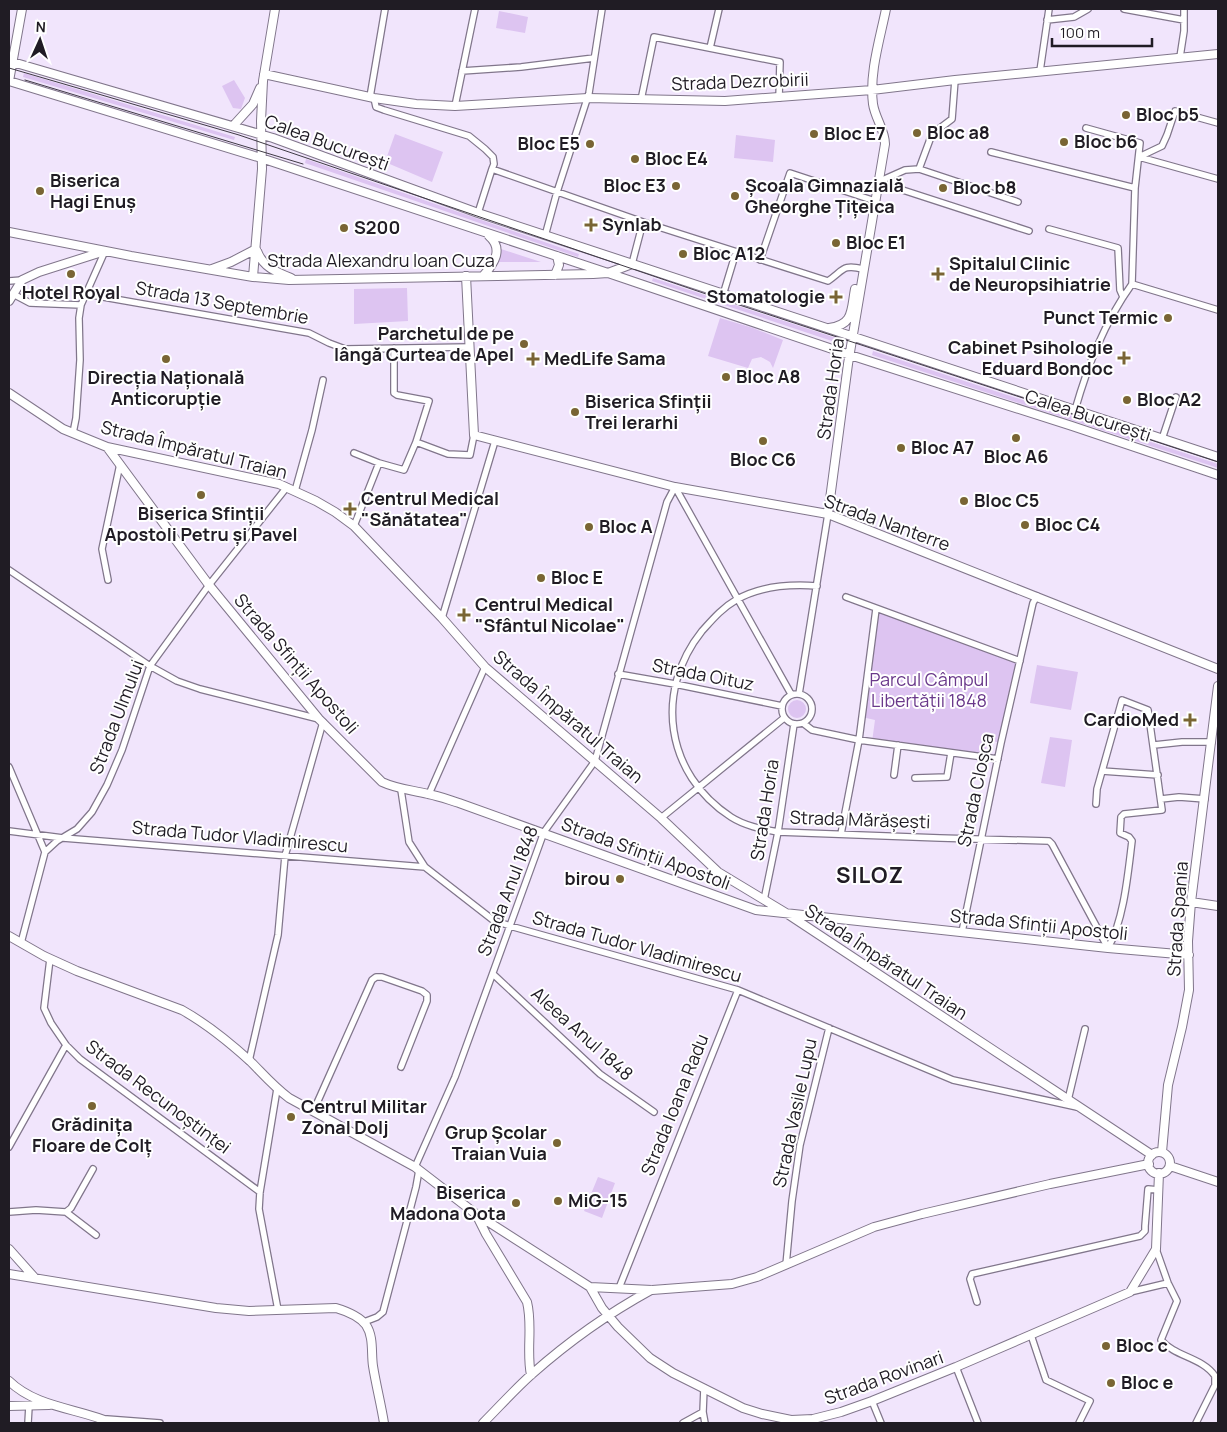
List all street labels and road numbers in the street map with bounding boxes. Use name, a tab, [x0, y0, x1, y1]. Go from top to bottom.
street label: Strada Dezrobirii	[671, 67, 809, 95]
street label: Calea București	[262, 108, 393, 176]
street label: Strada Alexandru Ioan Cuza	[267, 248, 495, 272]
street label: Strada 13 Septembrie	[134, 275, 311, 329]
street label: Strada Horia	[811, 337, 849, 441]
street label: Calea București	[1022, 383, 1154, 447]
street label: Strada Împăratul Traian	[98, 414, 290, 484]
street label: Strada Nanterre	[821, 488, 954, 556]
street label: Strada Sfinții Apostoli	[229, 588, 364, 739]
street label: Strada Împăratul Traian	[489, 644, 649, 788]
street label: Strada Oituz	[650, 652, 756, 696]
street label: Strada Ulmului	[83, 656, 149, 777]
street label: Strada Cloșca	[951, 731, 999, 849]
street label: Strada Horia	[744, 757, 784, 862]
street label: Strada Mărășești	[789, 805, 931, 833]
street label: Strada Sfinții Apostoli	[558, 811, 734, 895]
street label: Strada Tudor Vladimirescu	[131, 815, 349, 857]
street label: Strada Anul 1848	[471, 822, 543, 959]
street label: Strada Spania	[1161, 861, 1193, 977]
street label: Strada Împăratul Traian	[800, 898, 973, 1025]
street label: Strada Sfinții Apostoli	[949, 903, 1129, 945]
street label: Strada Tudor Vladimirescu	[530, 905, 745, 987]
street label: Aleea Anul 1848	[527, 981, 639, 1085]
street label: Strada Ioana Radu	[635, 1030, 713, 1179]
street label: Strada Recunoștinței	[81, 1034, 236, 1159]
street label: Strada Vasile Lupu	[766, 1036, 822, 1190]
street label: Strada Rovinari	[821, 1344, 947, 1410]

